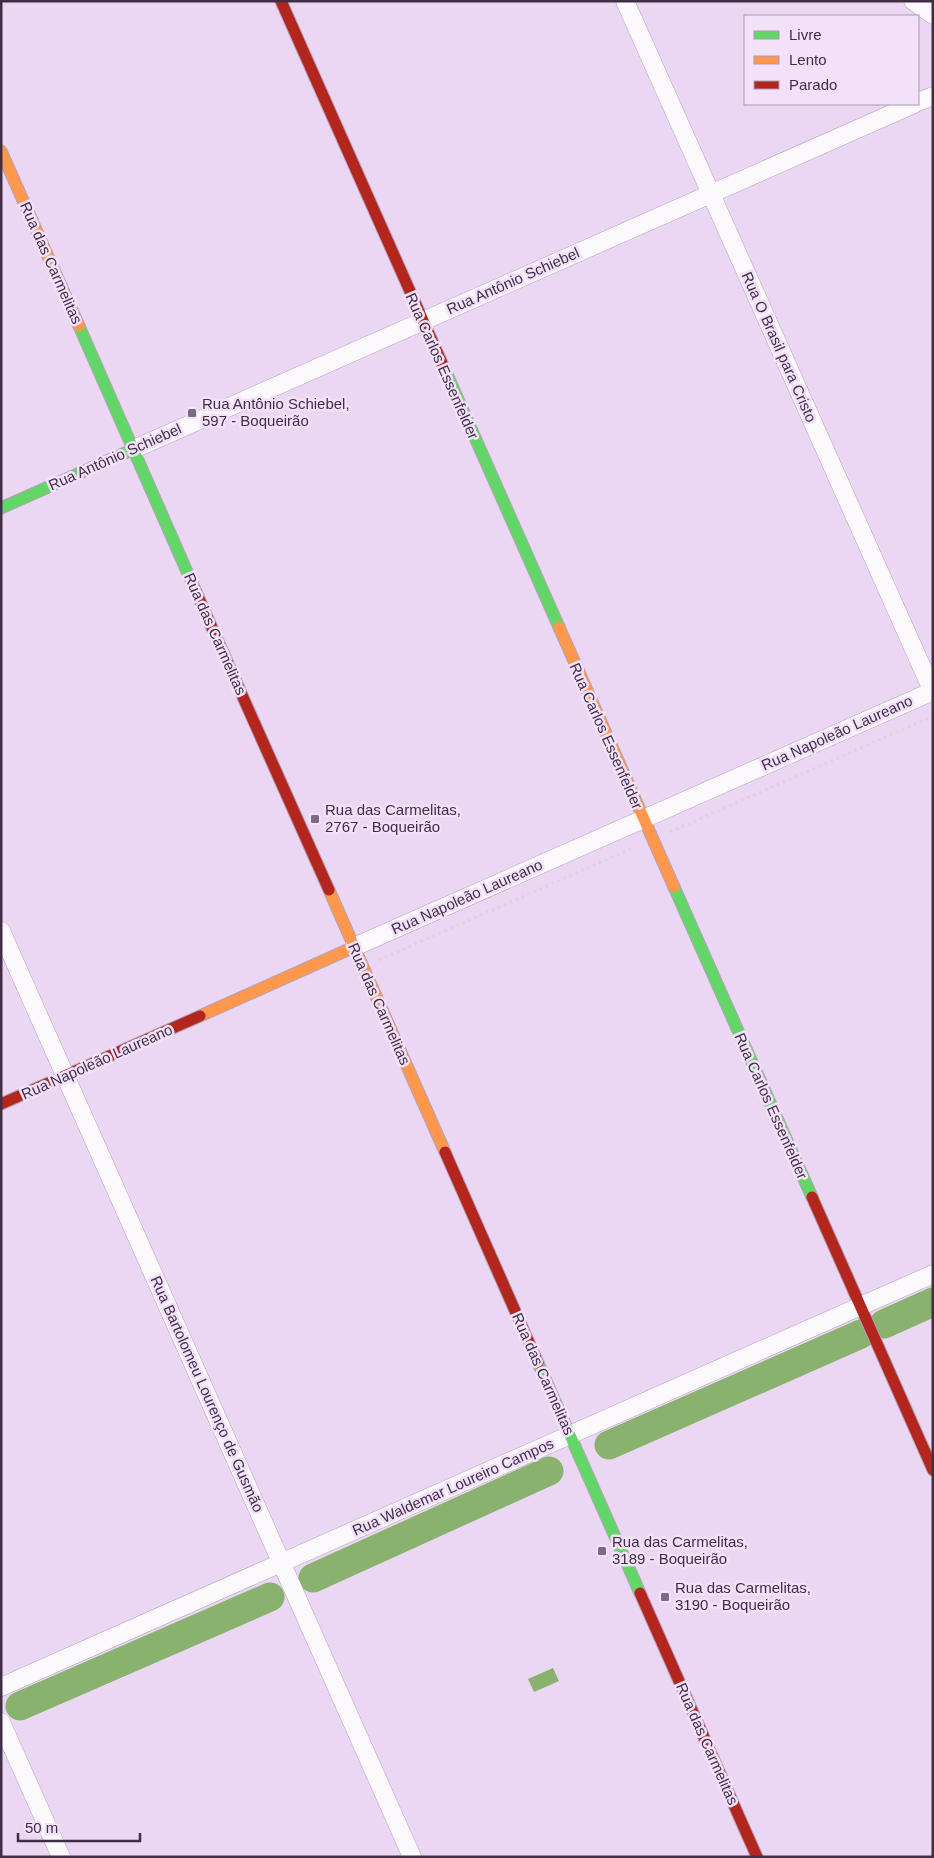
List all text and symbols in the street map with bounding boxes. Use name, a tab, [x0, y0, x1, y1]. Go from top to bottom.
legend	[744, 15, 919, 105]
text: Livre	[789, 26, 822, 43]
text: Lento	[789, 51, 827, 68]
text: Parado	[789, 76, 837, 93]
street label: Rua das Carmelitas	[17, 199, 86, 326]
street label: Rua Antônio Schiebel	[444, 244, 582, 317]
street label: Rua O Brasil para Cristo	[739, 269, 820, 425]
street label: Rua Carlos Essenfelder	[402, 290, 482, 442]
place label: Rua Antônio Schiebel, 597 - Boqueirão	[202, 395, 350, 429]
marker: Rua Antônio Schiebel, 597 - Boqueirão	[186, 407, 198, 419]
street label: Rua Antônio Schiebel	[46, 420, 184, 493]
street label: Rua das Carmelitas	[181, 570, 250, 697]
street label: Rua Carlos Essenfelder	[566, 660, 646, 812]
street label: Rua Napoleão Laureano	[759, 692, 915, 774]
place label: Rua das Carmelitas, 2767 - Boqueirão	[325, 801, 461, 835]
marker: Rua das Carmelitas, 2767 - Boqueirão	[309, 813, 321, 825]
street label: Rua Napoleão Laureano	[389, 856, 545, 938]
street label: Rua das Carmelitas	[345, 940, 414, 1067]
street label: Rua Napoleão Laureano	[19, 1021, 175, 1103]
street label: Rua Carlos Essenfelder	[731, 1030, 811, 1182]
street label: Rua Bartolomeu Lourenço de Gusmão	[147, 1273, 267, 1515]
street label: Rua das Carmelitas	[509, 1310, 578, 1437]
street label: Rua Waldemar Loureiro Campos	[349, 1434, 556, 1539]
place label: Rua das Carmelitas, 3189 - Boqueirão	[612, 1533, 748, 1567]
marker: Rua das Carmelitas, 3189 - Boqueirão	[596, 1545, 608, 1557]
place label: Rua das Carmelitas, 3190 - Boqueirão	[675, 1579, 811, 1613]
marker: Rua das Carmelitas, 3190 - Boqueirão	[659, 1591, 671, 1603]
street label: Rua das Carmelitas	[673, 1680, 742, 1807]
scale bar	[18, 1810, 140, 1842]
text: 50 m	[25, 1819, 58, 1836]

